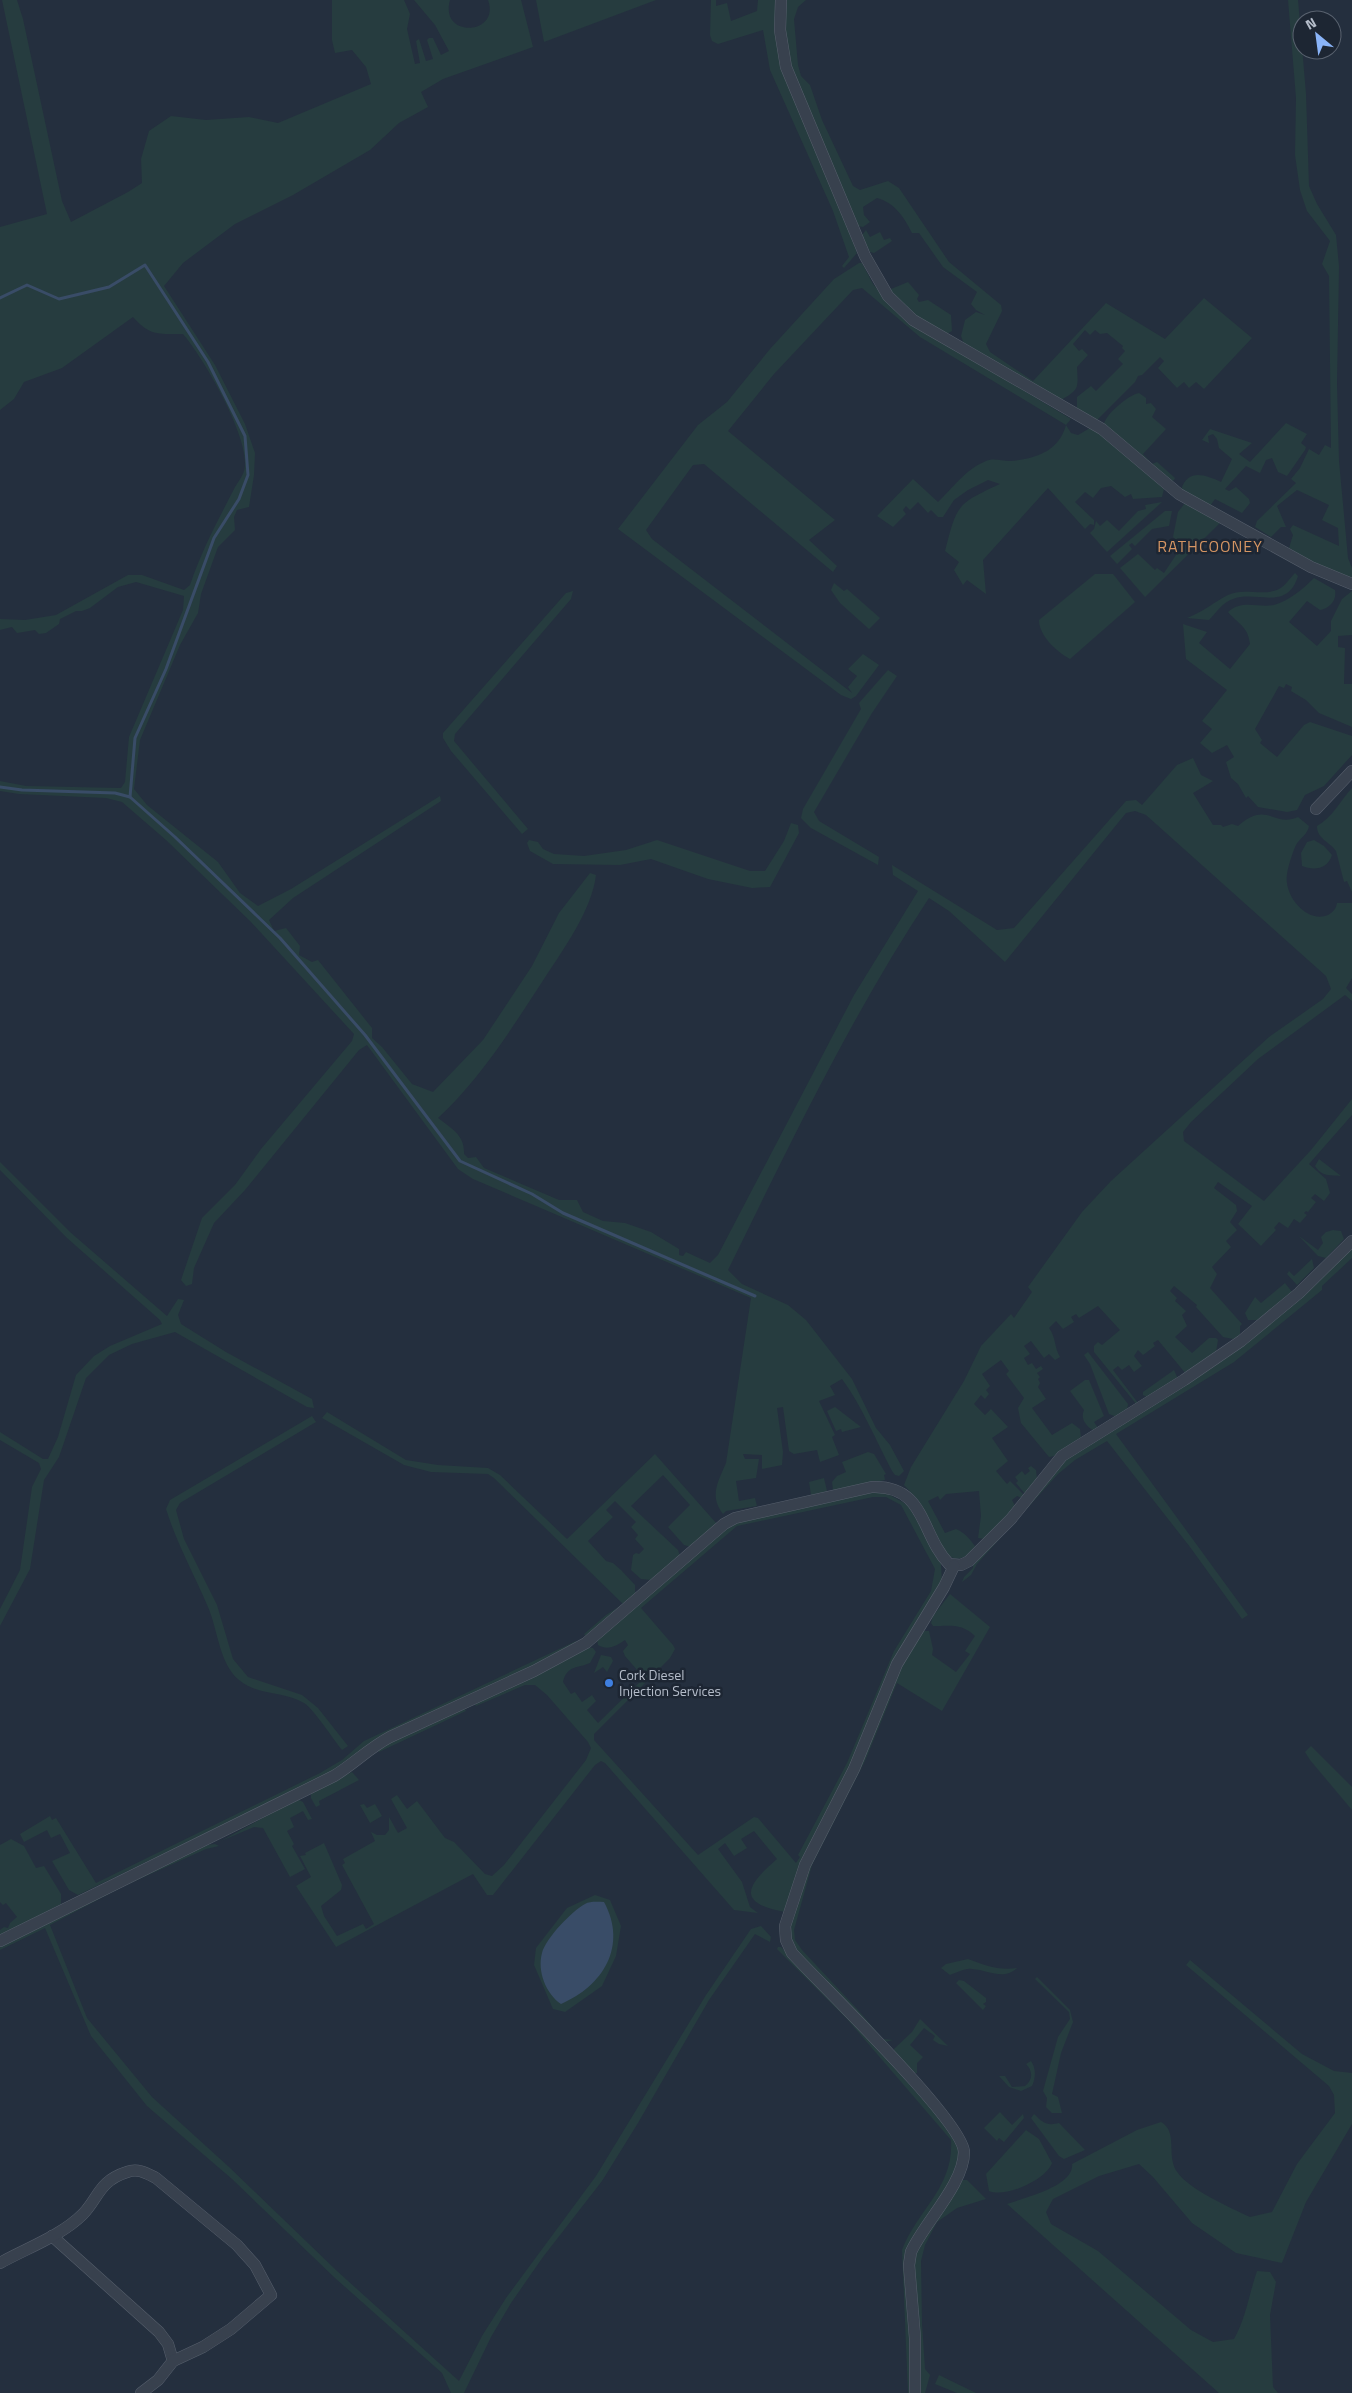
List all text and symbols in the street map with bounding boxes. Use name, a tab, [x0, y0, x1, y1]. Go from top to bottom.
north arrow	[1292, 10, 1342, 60]
text: N	[1301, 12, 1320, 35]
district label: RATHCOONEY	[1157, 534, 1263, 558]
place label: Cork Diesel Injection Services	[619, 1664, 721, 1701]
marker: Cork Diesel Injection Services	[603, 1677, 615, 1689]

